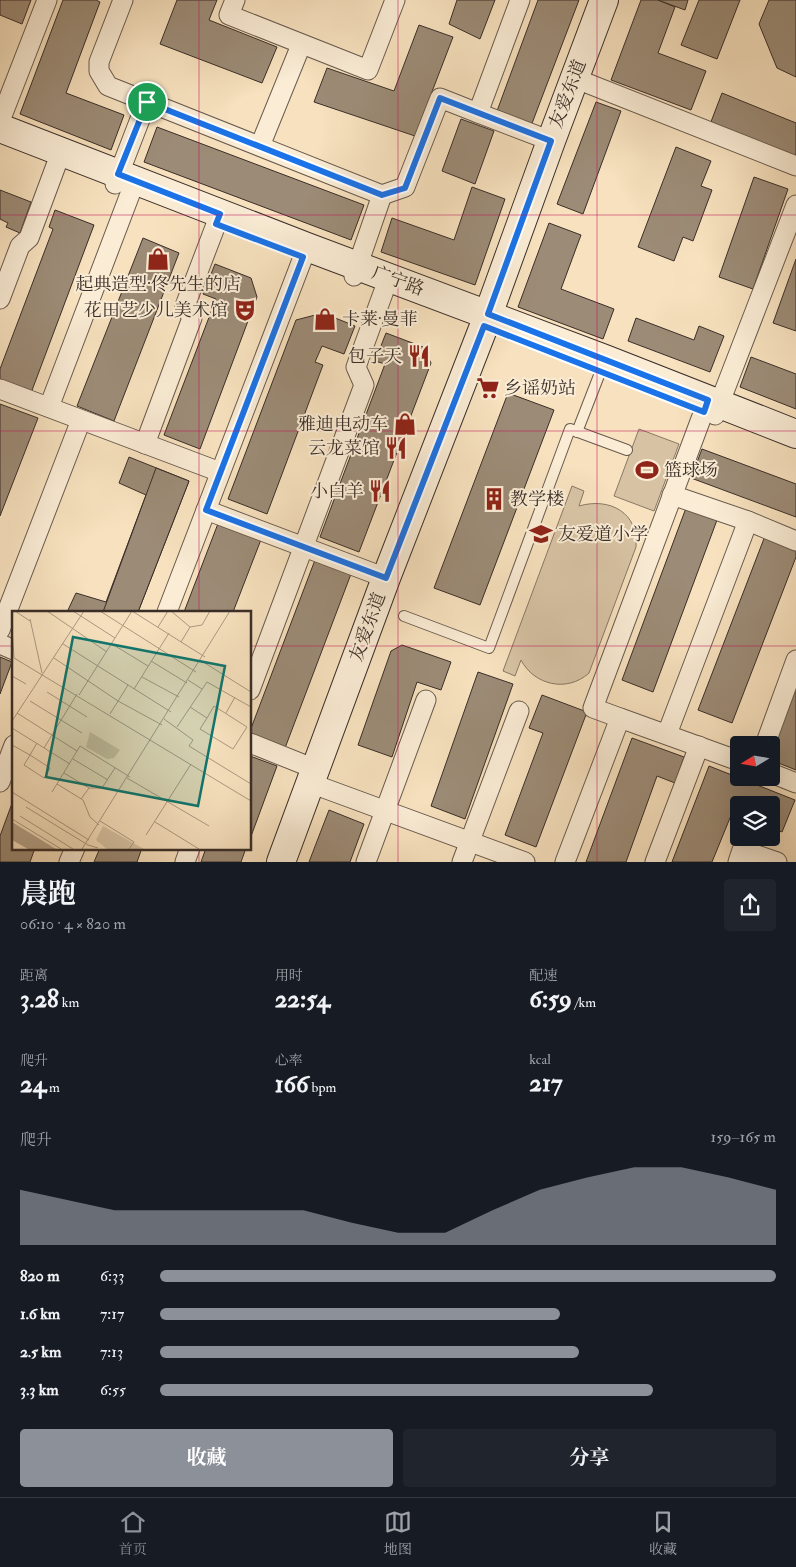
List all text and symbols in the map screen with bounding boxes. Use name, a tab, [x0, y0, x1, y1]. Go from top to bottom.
street label: 友爱东道	[544, 56, 592, 132]
pin	[126, 81, 168, 123]
icon: arrive	[133, 88, 161, 116]
shop icon: 起典造型·佟先生的店	[145, 246, 171, 272]
street label: 广宁路	[369, 261, 427, 301]
place label: 起典造型·佟先生的店	[75, 273, 241, 296]
theatre icon: 花田艺少儿美术馆	[232, 297, 258, 323]
place label: 花田艺少儿美术馆	[84, 299, 228, 322]
shop icon: 卡莱·曼菲	[312, 306, 338, 332]
place label: 卡莱·曼菲	[342, 308, 418, 331]
restaurant icon: 包子天	[406, 343, 432, 369]
place label: 包子天	[348, 345, 402, 368]
supermarket icon: 乡谣奶站	[475, 375, 501, 401]
place label: 乡谣奶站	[504, 377, 576, 400]
shop icon: 雅迪电动车	[392, 411, 418, 437]
place label: 雅迪电动车	[298, 413, 388, 436]
restaurant icon: 云龙菜馆	[383, 435, 409, 461]
place label: 云龙菜馆	[308, 437, 380, 460]
sports icon: 篮球场	[634, 457, 660, 483]
place label: 篮球场	[664, 459, 718, 482]
restaurant icon: 小白羊	[367, 478, 393, 504]
place label: 小白羊	[310, 480, 364, 503]
building icon: 教学楼	[481, 486, 507, 512]
place label: 教学楼	[510, 488, 564, 511]
school or university icon: 友爱道小学	[528, 521, 554, 547]
place label: 友爱道小学	[558, 523, 648, 546]
street label: 友爱东道	[345, 589, 391, 665]
inset map	[12, 611, 251, 849]
north arrow	[730, 736, 780, 786]
map controls	[730, 736, 780, 846]
button: layers	[730, 796, 780, 846]
text: 晨跑	[20, 877, 76, 912]
button: share	[724, 879, 776, 931]
text: 06:10 · 4 × 820 m	[20, 914, 126, 934]
text: 距离	[20, 967, 48, 984]
text: 用时	[275, 967, 303, 984]
text: 配速	[529, 967, 557, 984]
text: 3.28	[20, 984, 59, 1015]
text: 22:54	[275, 984, 330, 1015]
text: 6:59	[529, 984, 572, 1015]
text: km	[59, 994, 79, 1011]
text: /km	[572, 994, 596, 1011]
text: kcal	[529, 1051, 551, 1068]
text: 爬升	[20, 1052, 48, 1069]
text: 心率	[275, 1052, 303, 1069]
text: 217	[529, 1068, 562, 1099]
text: 24	[20, 1069, 46, 1100]
text: 166	[275, 1069, 309, 1100]
text: m	[46, 1079, 60, 1096]
text: bpm	[309, 1079, 336, 1096]
text: 159–165 m	[711, 1127, 776, 1147]
text: 爬升	[20, 1130, 52, 1150]
text: 820 m	[20, 1266, 60, 1286]
text: 6:33	[100, 1266, 124, 1286]
text: 1.6 km	[20, 1304, 60, 1324]
text: 7:17	[100, 1304, 124, 1324]
text: 2.5 km	[20, 1342, 61, 1362]
text: 7:13	[100, 1342, 123, 1362]
text: 3.3 km	[20, 1380, 59, 1400]
text: 6:55	[100, 1380, 126, 1400]
button: 收藏	[20, 1429, 393, 1487]
button: 分享	[403, 1429, 776, 1487]
tab: 首页	[119, 1508, 147, 1558]
tab: 地图	[384, 1508, 412, 1558]
tab: 收藏	[649, 1508, 677, 1558]

